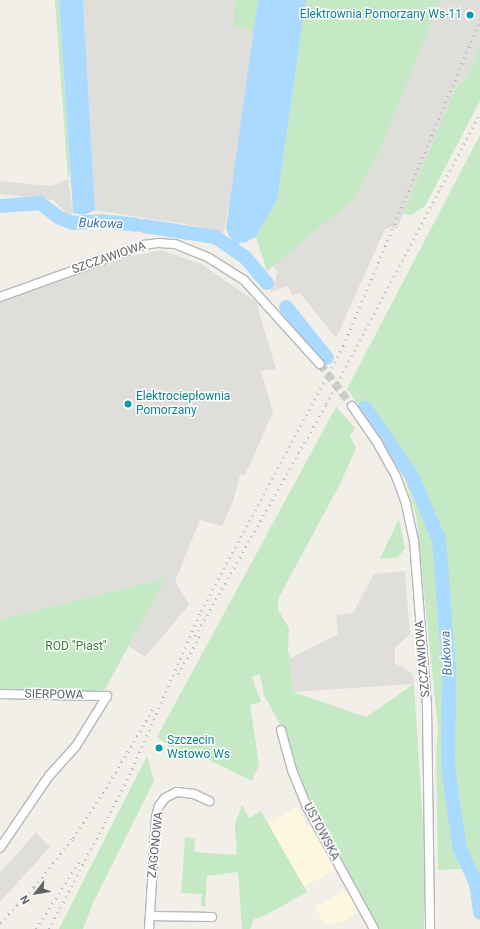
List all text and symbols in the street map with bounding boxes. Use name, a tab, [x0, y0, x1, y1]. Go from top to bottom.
place label: Elektrownia Pomorzany Ws-11	[300, 8, 462, 22]
marker: Elektrownia Pomorzany Ws-11	[465, 10, 475, 20]
water label: Bukowa	[78, 215, 124, 233]
street label: SZCZAWIOWA	[70, 239, 148, 277]
place label: Elektrociepłownia Pomorzany	[136, 390, 230, 418]
marker: Elektrociepłownia Pomorzany	[123, 399, 133, 409]
street label: SZCZAWIOWA	[412, 620, 434, 698]
water label: Bukowa	[438, 630, 456, 676]
park label: ROD "Piast"	[45, 640, 107, 654]
street label: SIERPOWA	[25, 687, 83, 703]
place label: Szczecin Wstowo Ws	[167, 734, 230, 762]
marker: Szczecin Wstowo Ws	[154, 743, 164, 753]
street label: USTOWSKA	[300, 801, 342, 863]
street label: ZAGONOWA	[145, 811, 167, 879]
north arrow	[16, 873, 56, 913]
text: N	[18, 893, 33, 906]

